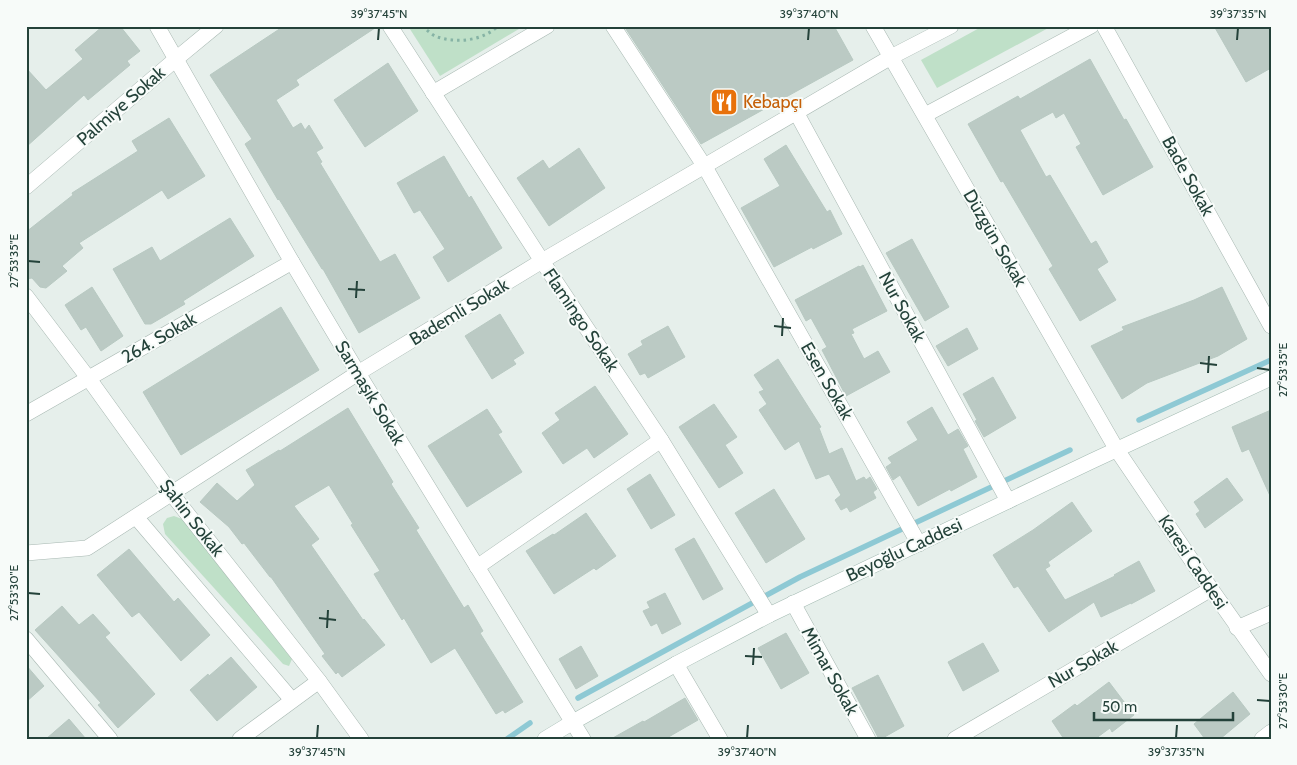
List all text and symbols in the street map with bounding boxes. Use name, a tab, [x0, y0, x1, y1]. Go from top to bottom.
text: 39°37'45"N	[351, 6, 407, 21]
text: 39°37'40"N	[780, 6, 838, 21]
text: 39°37'35"N	[1210, 6, 1266, 21]
street label: Palmiye Sokak	[72, 61, 170, 150]
restaurant icon: Kebapçı	[709, 87, 739, 117]
place label: Kebapçı	[743, 91, 802, 113]
street label: Bade Sokak	[1157, 132, 1219, 221]
street label: Düzgün Sokak	[958, 186, 1032, 291]
text: 27°53'35"E	[6, 233, 21, 288]
street label: Flamingo Sokak	[538, 264, 624, 377]
street label: Nur Sokak	[874, 268, 931, 347]
street label: Bademli Sokak	[406, 273, 513, 350]
street label: 264. Sokak	[118, 307, 201, 368]
street label: Sarmaşık Sokak	[330, 337, 410, 450]
street label: Esen Sokak	[796, 338, 858, 424]
text: 27°53'35"E	[1275, 342, 1290, 397]
street label: Şahin Sokak	[155, 475, 230, 562]
street label: Karesi Caddesi	[1153, 511, 1233, 613]
street label: Beyoğlu Caddesi	[842, 513, 966, 587]
text: 27°53'30"E	[6, 565, 21, 621]
street label: Mimar Sokak	[797, 623, 864, 720]
street label: Nur Sokak	[1044, 635, 1123, 693]
text: 27°53'30"E	[1275, 673, 1290, 729]
scale bar	[1094, 690, 1233, 722]
text: 50 m	[1102, 698, 1137, 716]
text: 39°37'45"N	[289, 744, 345, 759]
text: 39°37'40"N	[718, 744, 776, 759]
text: 39°37'35"N	[1148, 744, 1204, 759]

